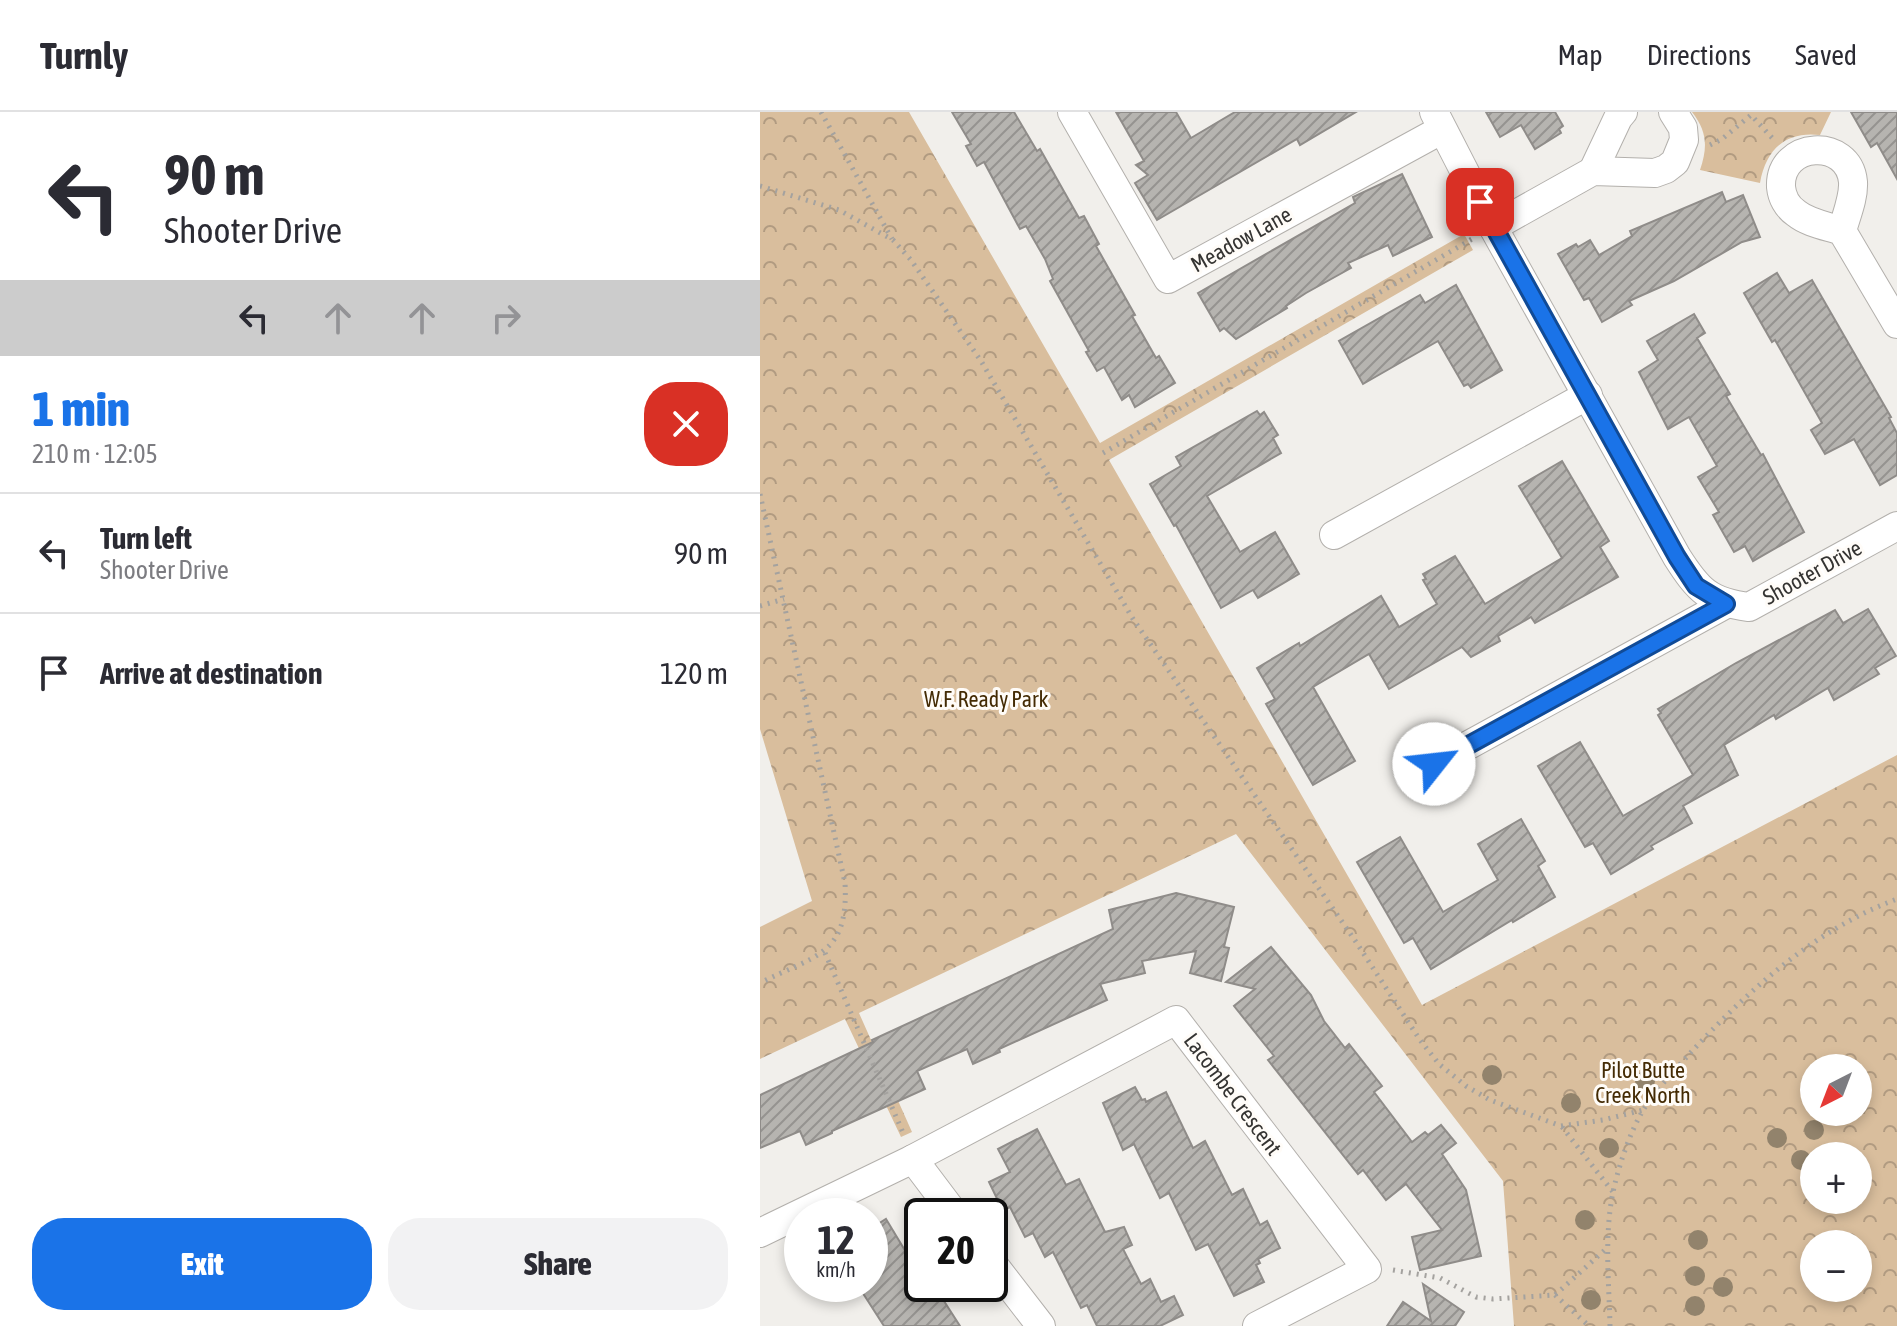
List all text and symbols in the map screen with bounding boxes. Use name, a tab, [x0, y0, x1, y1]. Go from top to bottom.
text: Turnly	[40, 34, 128, 77]
text: Map	[1558, 39, 1603, 71]
text: Directions	[1647, 39, 1751, 71]
text: Saved	[1795, 39, 1857, 71]
text: 90 m	[164, 143, 265, 207]
icon: left	[32, 144, 136, 248]
pin	[1446, 168, 1514, 236]
icon: arrive	[1458, 180, 1502, 224]
street label: Meadow Lane	[1186, 201, 1296, 277]
text: Shooter Drive	[164, 209, 342, 251]
icon: left	[232, 296, 276, 340]
icon: ahead	[316, 296, 360, 340]
icon: ahead	[400, 296, 444, 340]
icon: right	[484, 296, 528, 340]
text: 1 min	[32, 381, 130, 436]
button: close	[644, 382, 728, 466]
text: 210 m · 12:05	[32, 439, 158, 469]
text: Turn left	[100, 521, 192, 555]
icon: left	[32, 531, 76, 575]
street label: Shooter Drive	[1758, 534, 1866, 610]
text: 90 m	[674, 536, 728, 570]
text: Shooter Drive	[100, 555, 229, 585]
icon: arrive	[32, 651, 76, 695]
text: Arrive at destination	[100, 656, 322, 690]
text: 120 m	[660, 656, 728, 690]
park label: W.F. Ready Park	[924, 686, 1048, 712]
position arrow	[1392, 722, 1476, 806]
street label: Lacombe Crescent	[1179, 1028, 1287, 1160]
north arrow	[1800, 1054, 1872, 1126]
map controls	[1800, 1054, 1872, 1302]
park label: Pilot Butte Creek North	[1595, 1057, 1691, 1108]
button: +	[1800, 1142, 1872, 1214]
speed limit sign: 20	[904, 1198, 1008, 1302]
text: 12	[817, 1217, 855, 1262]
button: Exit	[32, 1218, 372, 1310]
button: Share	[388, 1218, 728, 1310]
button: −	[1800, 1230, 1872, 1302]
text: km/h	[816, 1258, 856, 1281]

